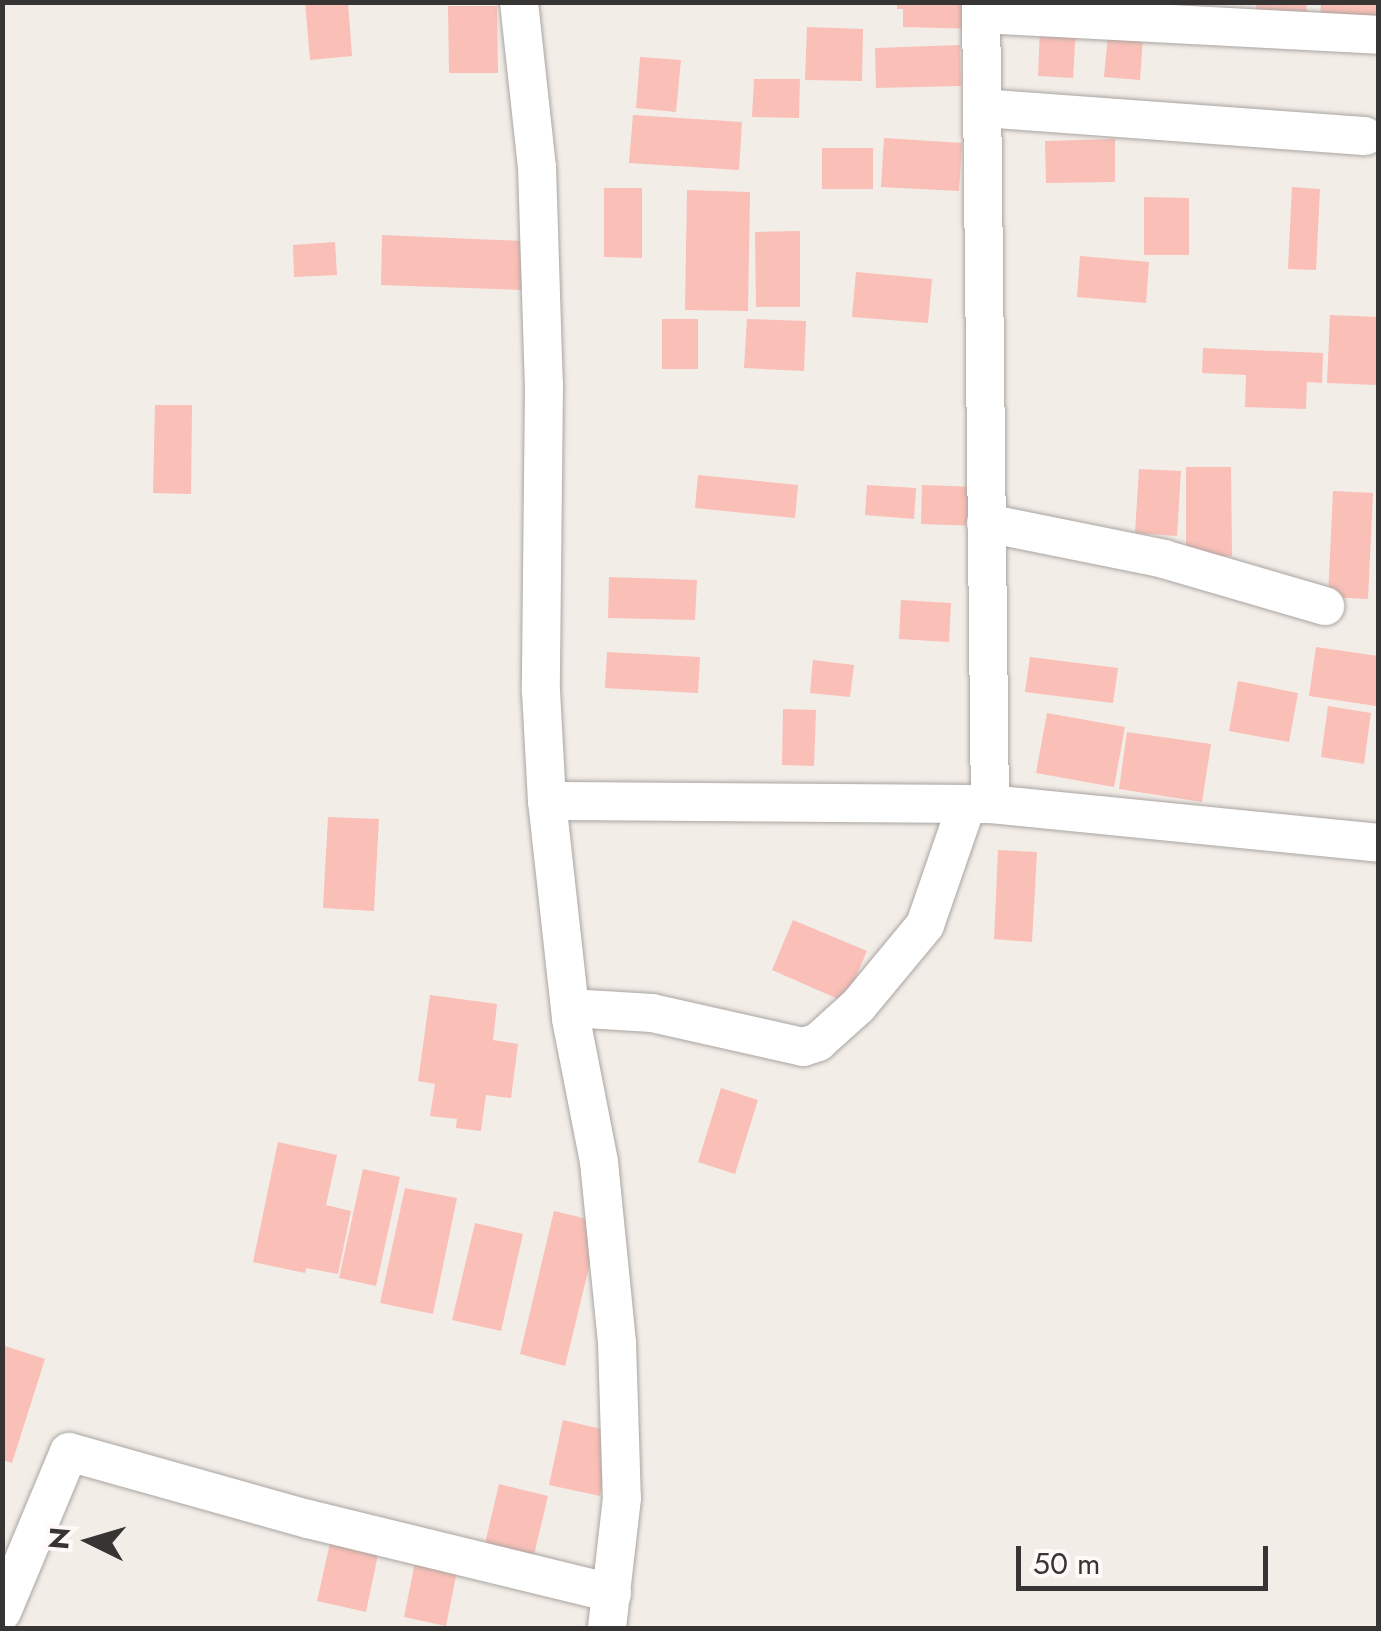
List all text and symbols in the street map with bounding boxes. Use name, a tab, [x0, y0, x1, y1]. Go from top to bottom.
north arrow	[40, 1491, 140, 1591]
text: N	[38, 1525, 81, 1551]
scale bar	[1021, 1526, 1274, 1588]
text: 50 m	[1033, 1542, 1100, 1585]

